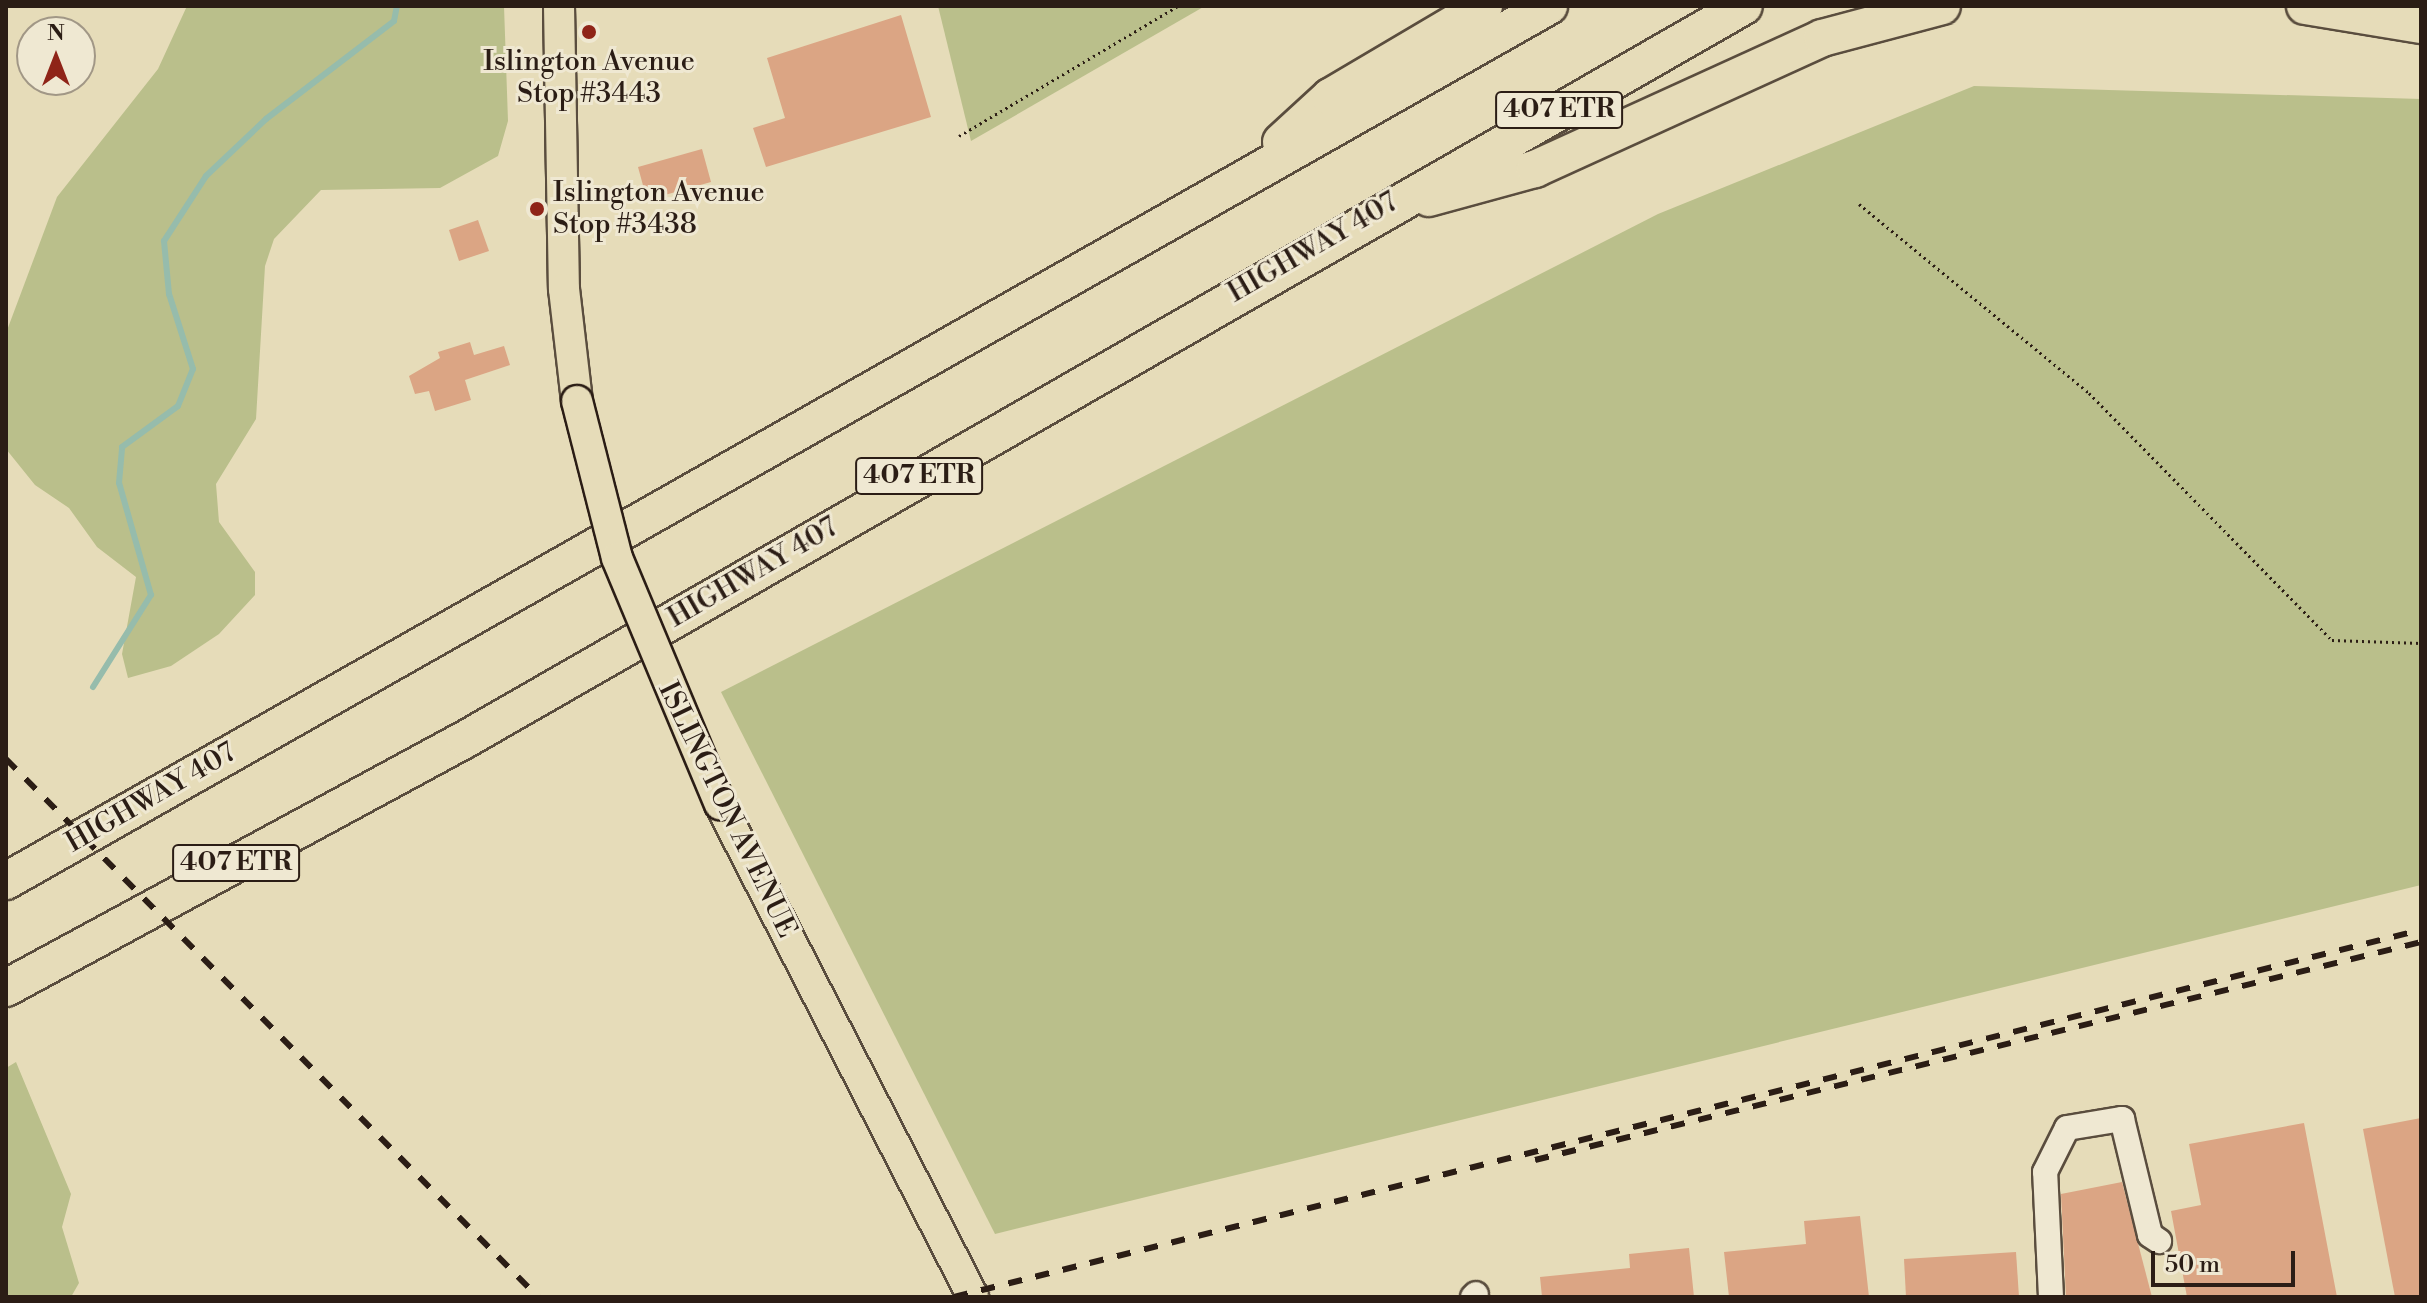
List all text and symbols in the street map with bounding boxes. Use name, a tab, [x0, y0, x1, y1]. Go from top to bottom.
north arrow	[16, 16, 96, 96]
text: N	[47, 20, 65, 47]
marker: Islington Avenue Stop #3443	[580, 23, 598, 41]
place label: Islington Avenue Stop #3443	[483, 45, 695, 111]
road number: 407 ETR	[1495, 88, 1623, 132]
place label: Islington Avenue Stop #3438	[553, 176, 765, 242]
street label: HIGHWAY 407	[1222, 186, 1404, 310]
marker: Islington Avenue Stop #3438	[528, 200, 546, 218]
road number: 407 ETR	[855, 454, 983, 498]
street label: HIGHWAY 407	[662, 511, 844, 635]
street label: ISLINGTON AVENUE	[650, 677, 804, 943]
street label: HIGHWAY 407	[60, 736, 242, 860]
road number: 407 ETR	[172, 841, 300, 885]
scale bar	[2155, 1235, 2299, 1285]
text: 50 m	[2165, 1250, 2220, 1280]

